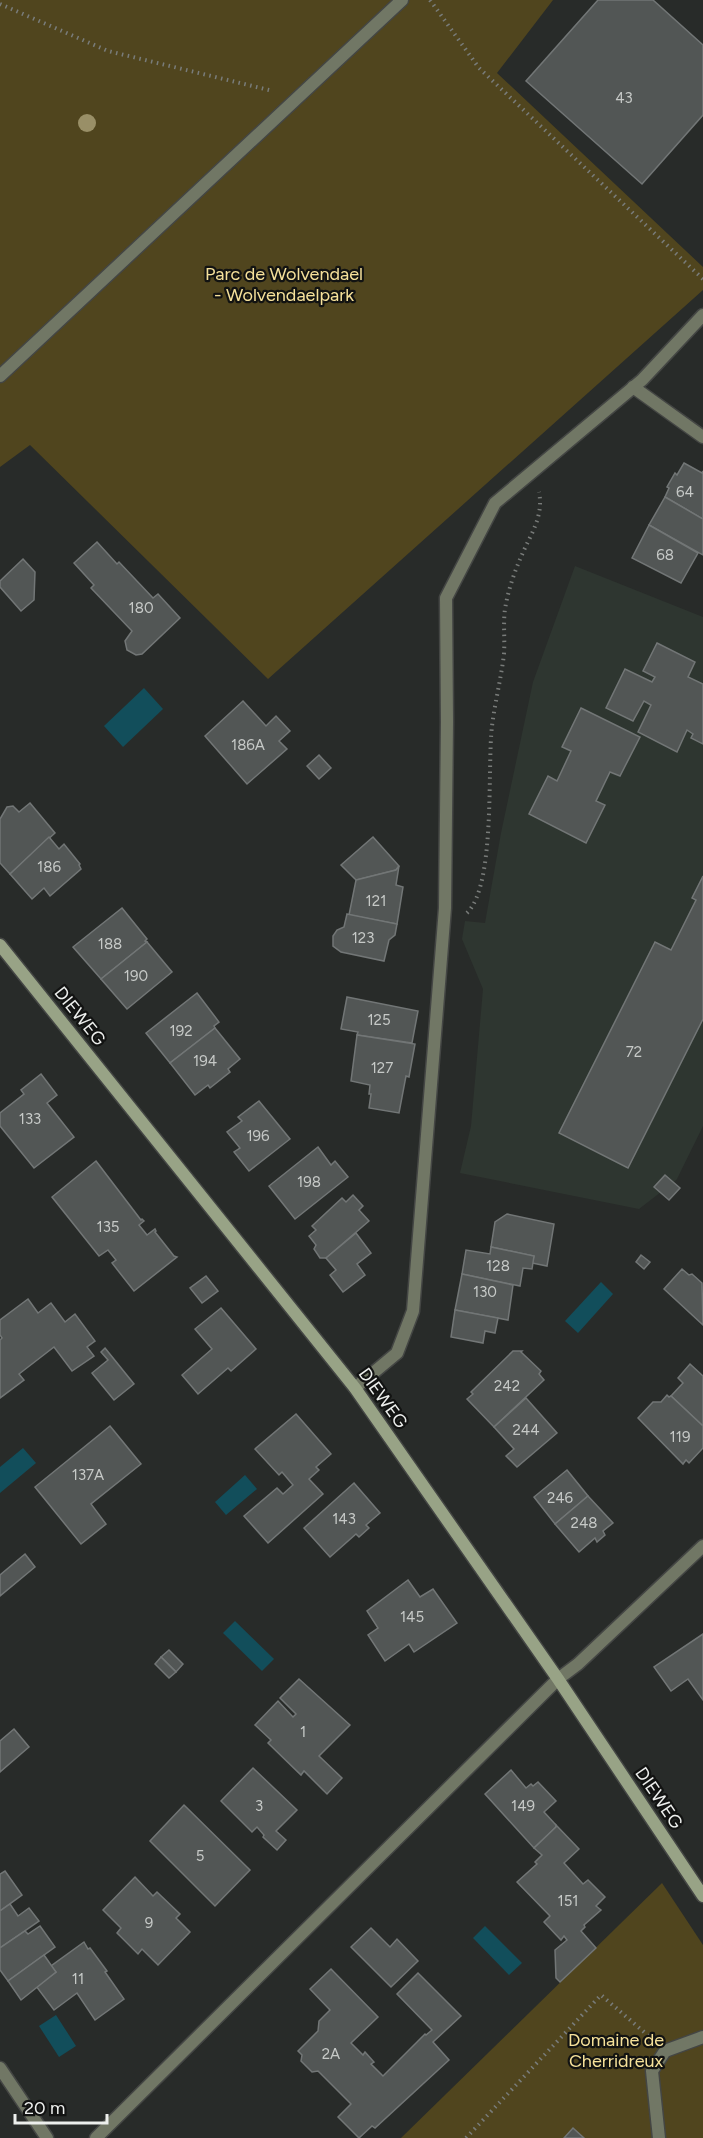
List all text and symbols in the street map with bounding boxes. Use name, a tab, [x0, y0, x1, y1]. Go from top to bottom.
house number: 43	[615, 89, 633, 107]
park label: Parc de Wolvendael - Wolvendaelpark	[205, 263, 363, 306]
house number: 64	[676, 483, 694, 501]
house number: 68	[656, 546, 674, 564]
house number: 180	[128, 599, 154, 617]
house number: 186A	[231, 736, 265, 754]
house number: 186	[37, 858, 61, 876]
house number: 121	[366, 892, 386, 910]
house number: 123	[352, 929, 374, 947]
house number: 188	[98, 935, 122, 953]
house number: 190	[124, 967, 148, 985]
street label: DIEWEG	[50, 982, 111, 1050]
house number: 125	[367, 1011, 391, 1029]
house number: 192	[169, 1022, 193, 1040]
house number: 72	[626, 1043, 642, 1061]
house number: 194	[193, 1052, 217, 1070]
house number: 127	[371, 1059, 393, 1077]
house number: 133	[19, 1110, 41, 1128]
house number: 196	[246, 1127, 270, 1145]
house number: 198	[297, 1173, 321, 1191]
house number: 135	[97, 1218, 119, 1236]
house number: 128	[486, 1257, 510, 1275]
house number: 130	[473, 1283, 497, 1301]
street label: DIEWEG	[354, 1363, 413, 1433]
house number: 242	[494, 1377, 520, 1395]
house number: 244	[512, 1421, 540, 1439]
house number: 119	[670, 1428, 690, 1446]
house number: 137A	[72, 1466, 104, 1484]
house number: 246	[547, 1489, 574, 1507]
house number: 143	[332, 1510, 356, 1528]
house number: 248	[571, 1514, 597, 1532]
house number: 145	[400, 1608, 424, 1626]
house number: 1	[300, 1723, 306, 1741]
street label: DIEWEG	[630, 1763, 688, 1833]
house number: 3	[255, 1797, 263, 1815]
house number: 149	[511, 1797, 535, 1815]
house number: 5	[196, 1847, 204, 1865]
house number: 151	[557, 1892, 579, 1910]
house number: 9	[145, 1914, 153, 1932]
house number: 11	[72, 1970, 84, 1988]
park label: Domaine de Cherridreux	[568, 2029, 664, 2072]
house number: 2A	[322, 2045, 340, 2063]
scale bar	[15, 2087, 106, 2125]
text: 20 m	[24, 2097, 65, 2119]

